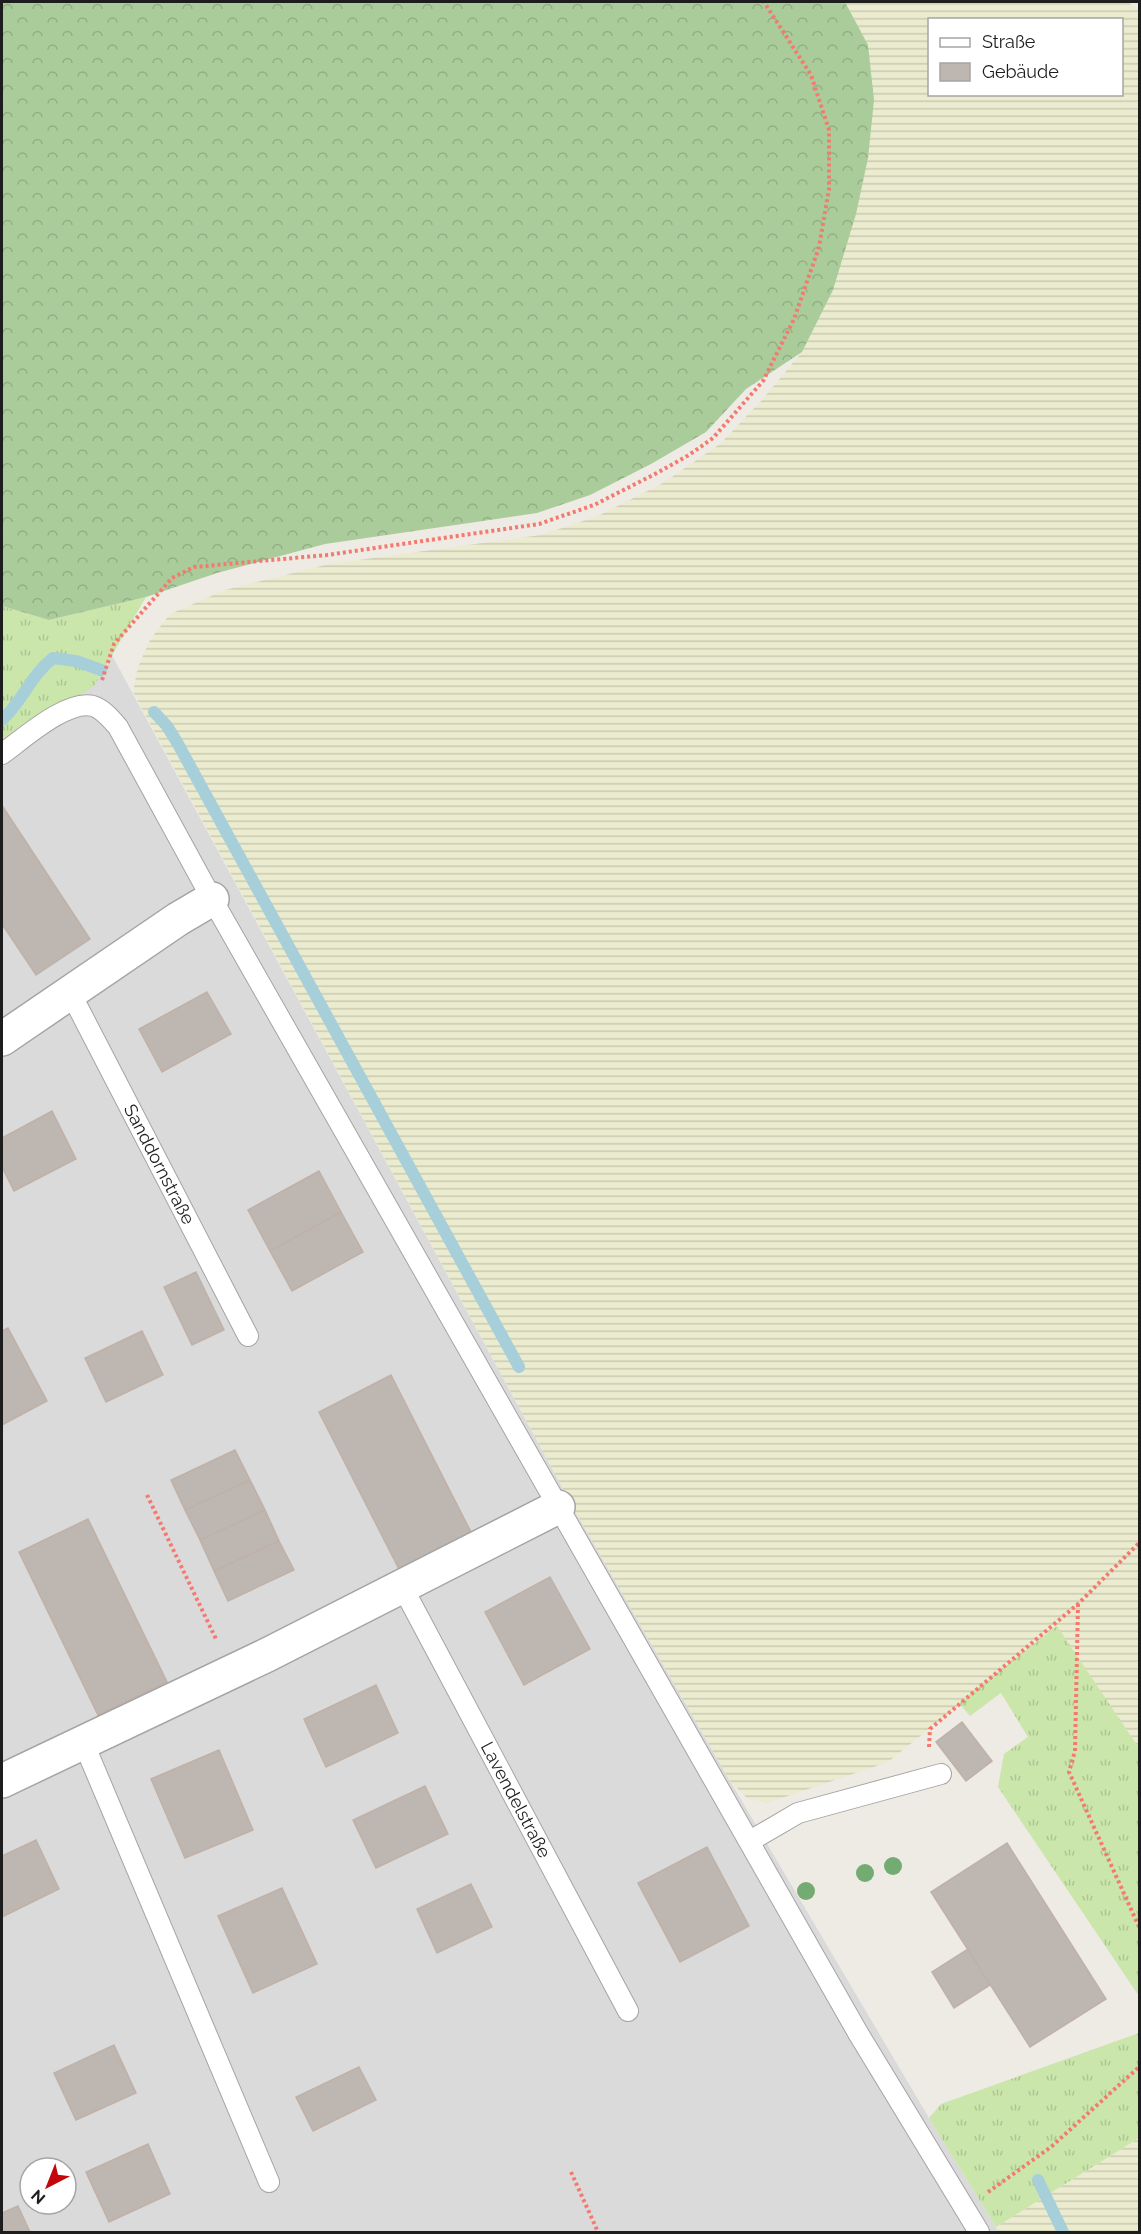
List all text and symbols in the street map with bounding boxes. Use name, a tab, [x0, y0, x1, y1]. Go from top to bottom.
legend	[928, 18, 1123, 96]
text: Straße	[982, 31, 1036, 52]
text: Gebäude	[982, 61, 1059, 82]
street label: Sanddornstraße	[120, 1100, 200, 1228]
street label: Lavendelstraße	[477, 1738, 556, 1862]
north arrow	[18, 2156, 78, 2216]
text: N	[27, 2186, 49, 2208]

